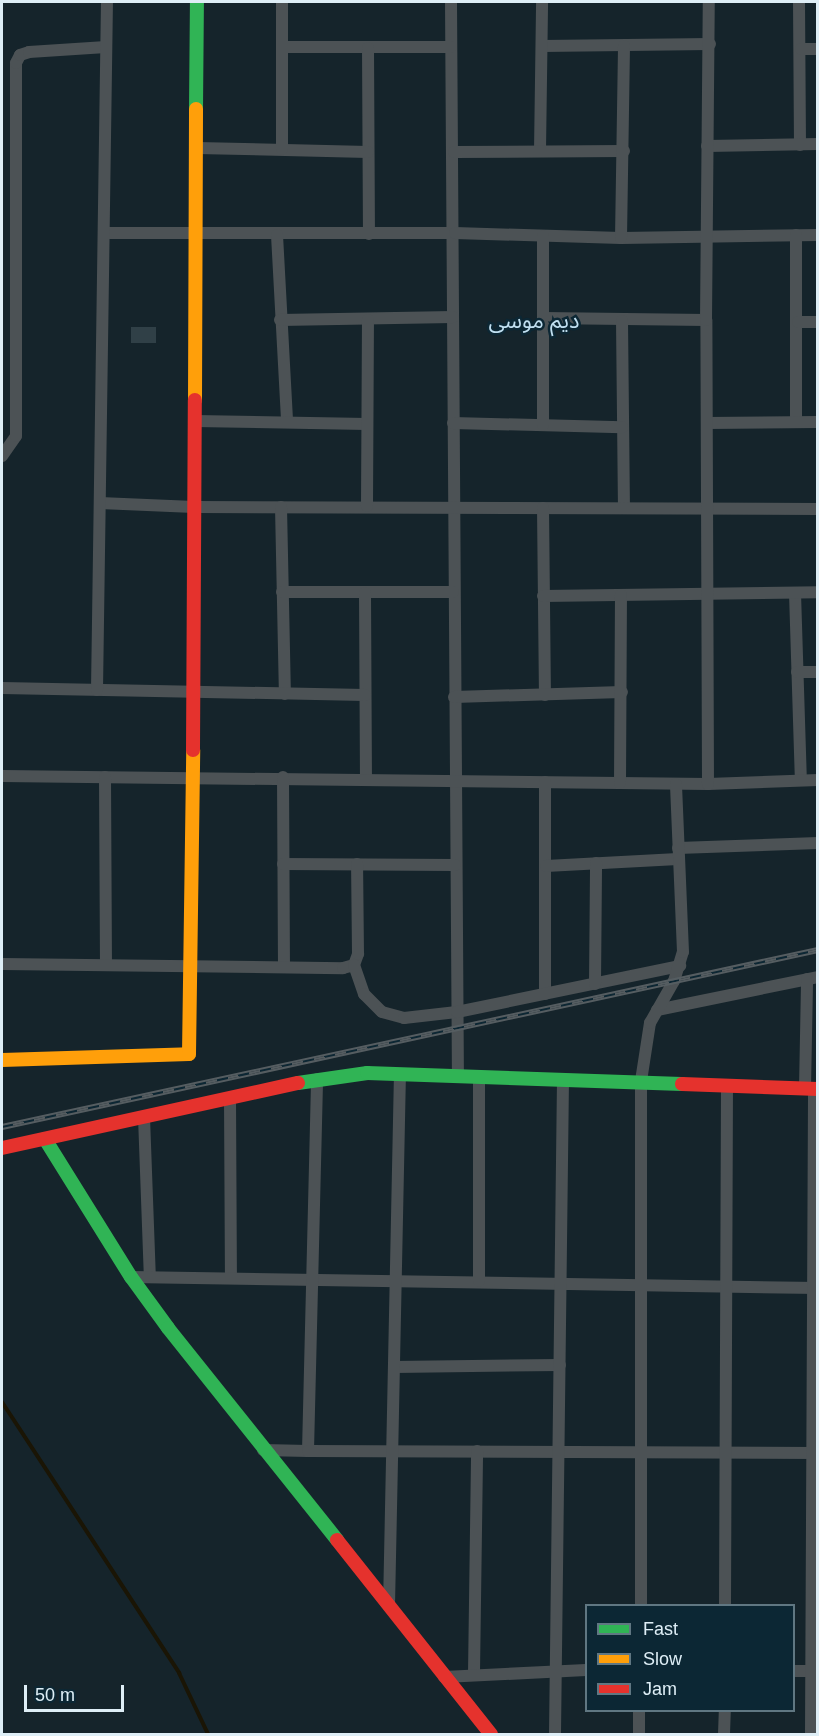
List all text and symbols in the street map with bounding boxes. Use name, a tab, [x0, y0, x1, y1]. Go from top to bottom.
district label: ديم موسى	[489, 308, 579, 334]
legend	[585, 1604, 795, 1712]
text: Fast	[643, 1619, 678, 1639]
text: Slow	[643, 1649, 682, 1669]
scale bar	[27, 1673, 128, 1711]
text: Jam	[643, 1679, 677, 1699]
text: 50 m	[35, 1685, 75, 1705]

